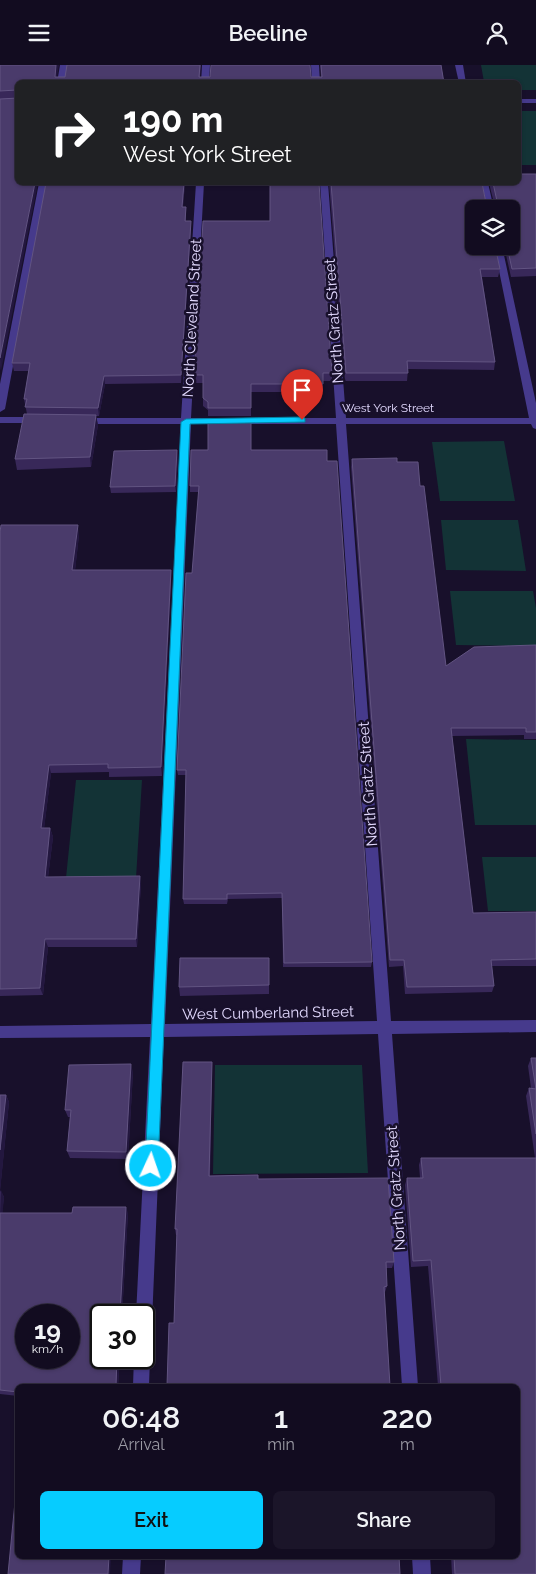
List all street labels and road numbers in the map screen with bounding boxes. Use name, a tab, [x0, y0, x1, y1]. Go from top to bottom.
street label: North Cleveland Street	[179, 238, 205, 398]
street label: North Gratz Street	[321, 258, 347, 384]
street label: West York Street	[342, 401, 434, 415]
street label: North Gratz Street	[355, 721, 381, 847]
street label: West Cumberland Street	[182, 1003, 354, 1023]
street label: North Gratz Street	[383, 1125, 409, 1251]

